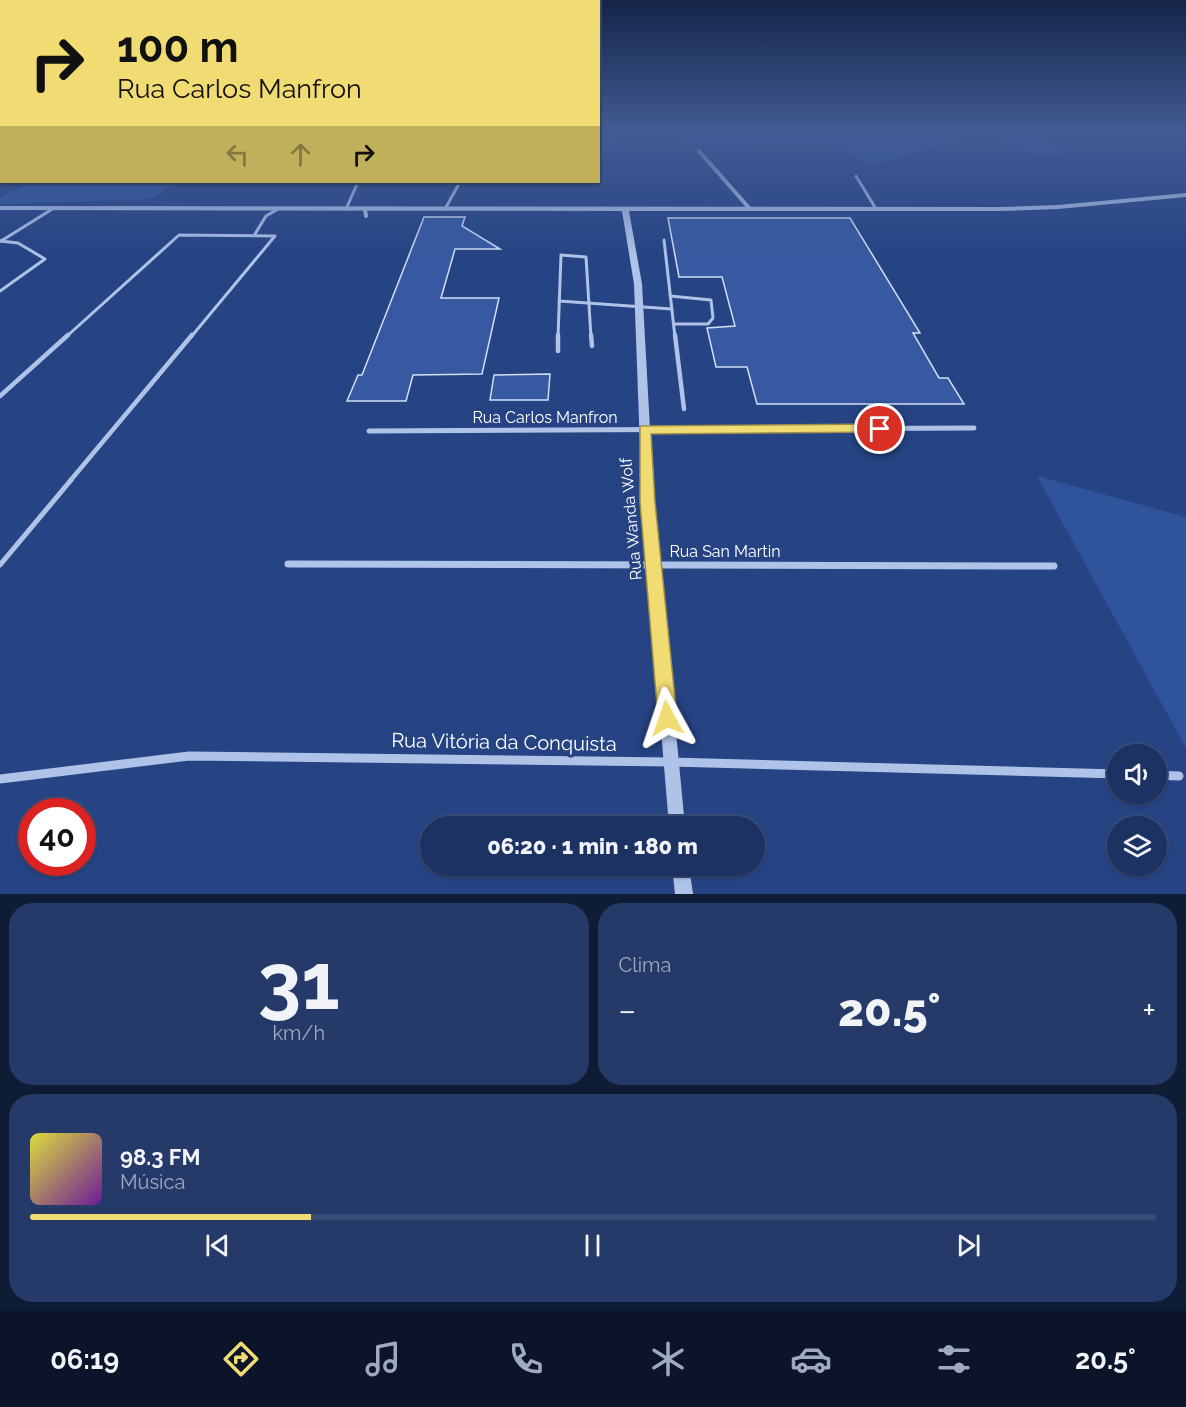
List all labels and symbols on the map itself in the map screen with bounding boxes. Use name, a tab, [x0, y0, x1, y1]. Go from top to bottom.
pin	[854, 403, 905, 454]
street label: Rua Carlos Manfron	[472, 408, 618, 427]
street label: Rua Wanda Wolf	[616, 456, 646, 581]
street label: Rua San Martin	[670, 542, 780, 561]
position arrow	[635, 686, 699, 750]
street label: Rua Vitória da Conquista	[391, 728, 617, 756]
speed limit sign: 40	[18, 798, 96, 876]

